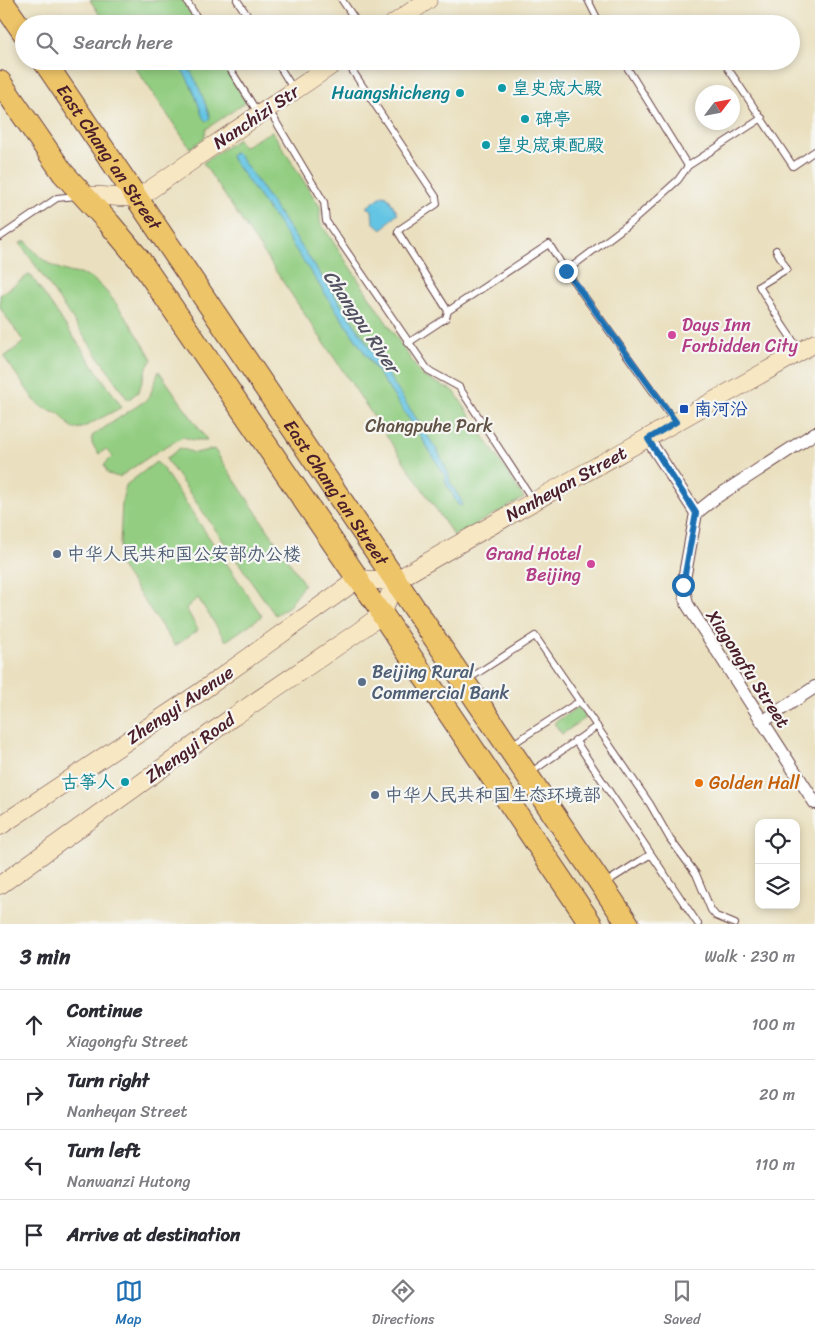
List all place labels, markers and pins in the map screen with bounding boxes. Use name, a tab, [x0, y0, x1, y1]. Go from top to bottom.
place label: 皇史宬大殿	[512, 72, 602, 104]
place label: Huangshicheng	[332, 77, 450, 109]
marker: 皇史宬大殿	[496, 82, 508, 94]
marker: Huangshicheng	[454, 87, 466, 99]
place label: 碑亭	[535, 103, 571, 135]
marker: 碑亭	[519, 113, 531, 125]
place label: 皇史宬東配殿	[496, 129, 604, 161]
marker: 皇史宬東配殿	[480, 139, 492, 151]
place label: Days Inn Forbidden City	[682, 309, 798, 362]
marker: Days Inn Forbidden City	[666, 329, 678, 341]
place label: 南河沿	[694, 393, 748, 425]
marker: 南河沿	[678, 403, 690, 415]
place label: 中华人民共和国公安部办公楼	[67, 538, 301, 570]
place label: Grand Hotel Beijing	[486, 538, 582, 591]
marker: 中华人民共和国公安部办公楼	[51, 548, 63, 560]
marker: Grand Hotel Beijing	[585, 558, 597, 570]
place label: Beijing Rural Commercial Bank	[372, 656, 510, 709]
marker: Beijing Rural Commercial Bank	[356, 676, 368, 688]
place label: 古筝人	[61, 766, 115, 798]
place label: Golden Hall	[709, 767, 801, 799]
marker: 古筝人	[119, 776, 131, 788]
marker: Golden Hall	[693, 777, 705, 789]
place label: 中华人民共和国生态环境部	[385, 779, 601, 811]
marker: 中华人民共和国生态环境部	[369, 789, 381, 801]

